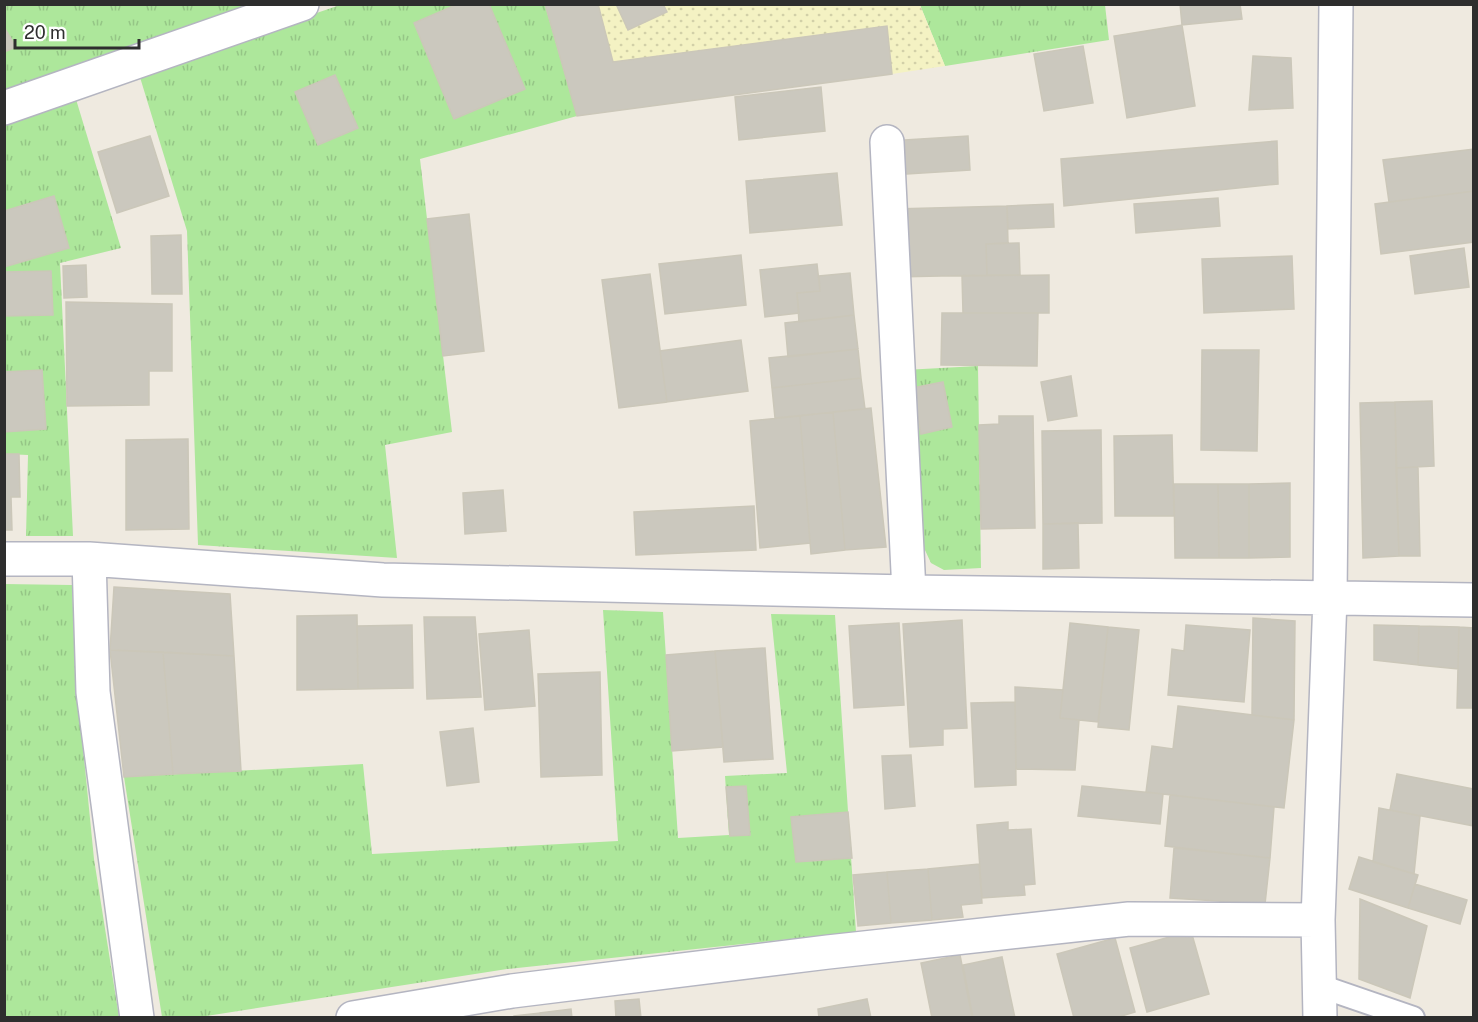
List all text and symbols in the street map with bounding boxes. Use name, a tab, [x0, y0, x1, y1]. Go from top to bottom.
scale bar	[15, 12, 140, 50]
text: 20 m	[24, 22, 66, 43]

